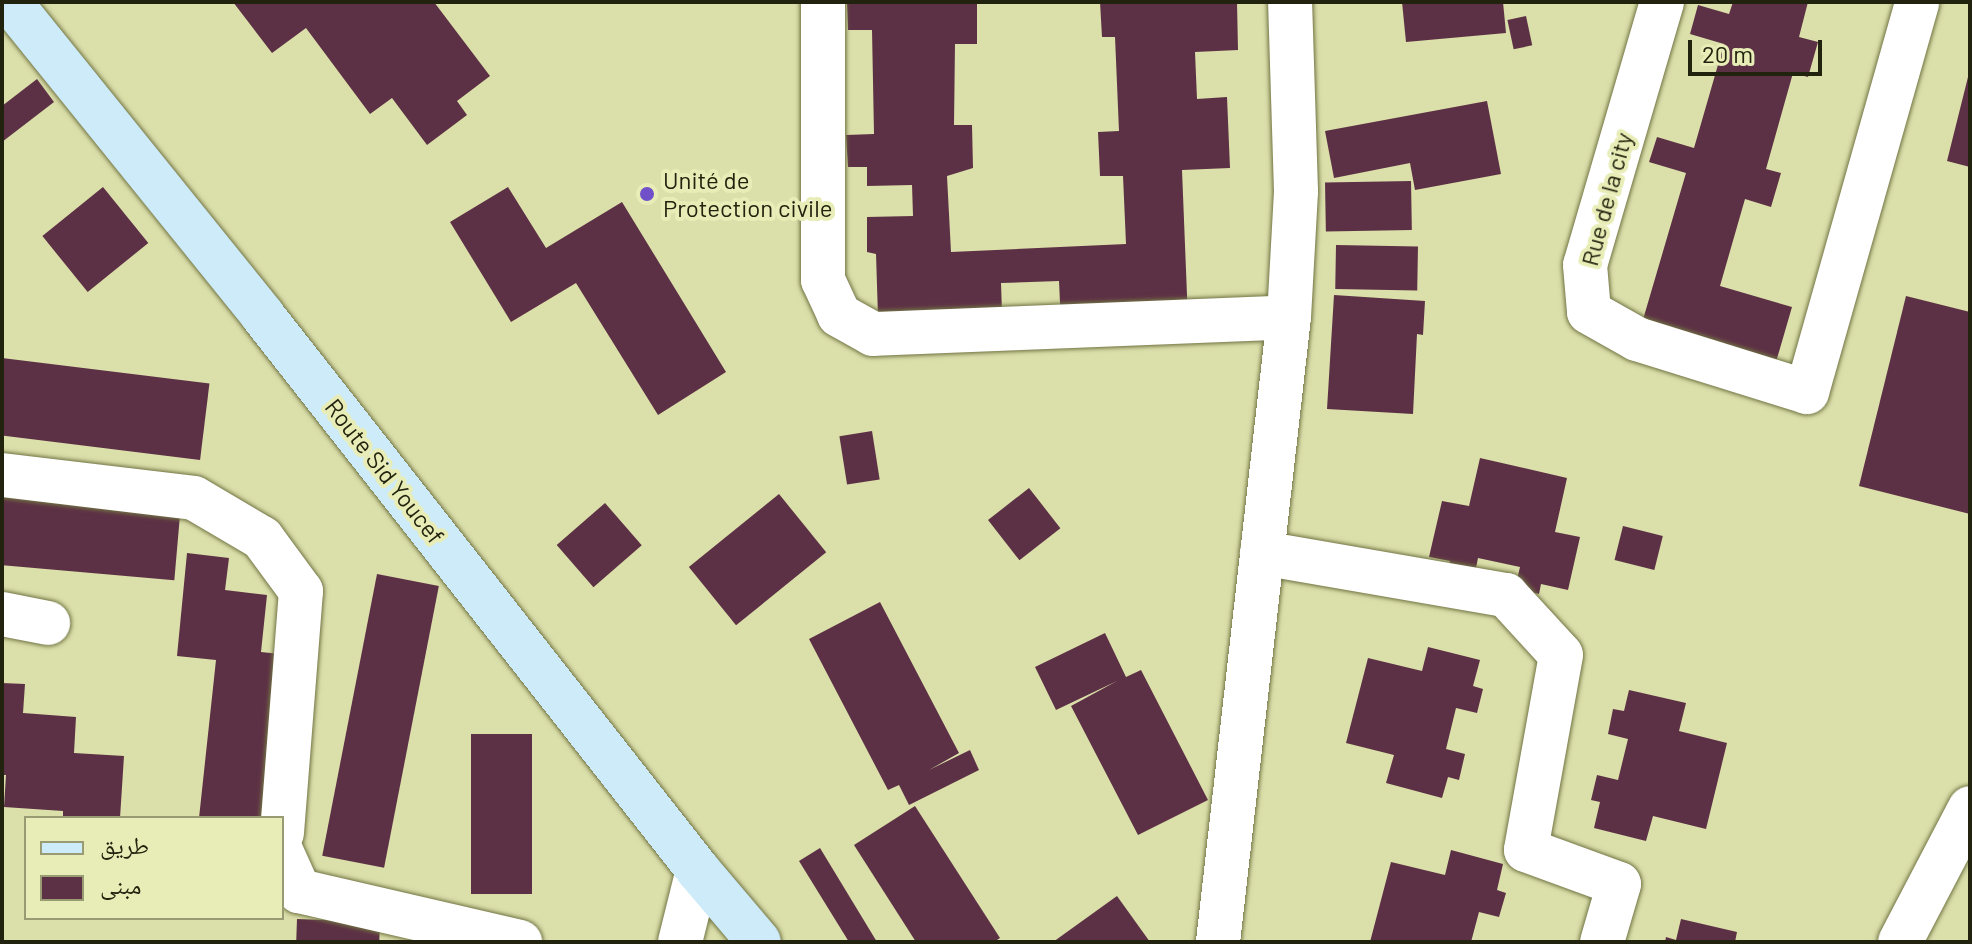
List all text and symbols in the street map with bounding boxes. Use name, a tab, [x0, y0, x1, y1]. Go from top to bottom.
scale bar	[1692, 24, 1826, 74]
text: 20 m	[1702, 39, 1753, 68]
street label: Rue de la city	[1574, 129, 1638, 269]
place label: Unité de Protection civile	[663, 166, 833, 222]
marker: Unité de Protection civile	[638, 185, 656, 203]
street label: Route Sid Youcef	[319, 393, 451, 549]
legend	[24, 816, 284, 920]
text: طريق	[100, 830, 149, 859]
text: مبنى	[100, 870, 141, 899]

